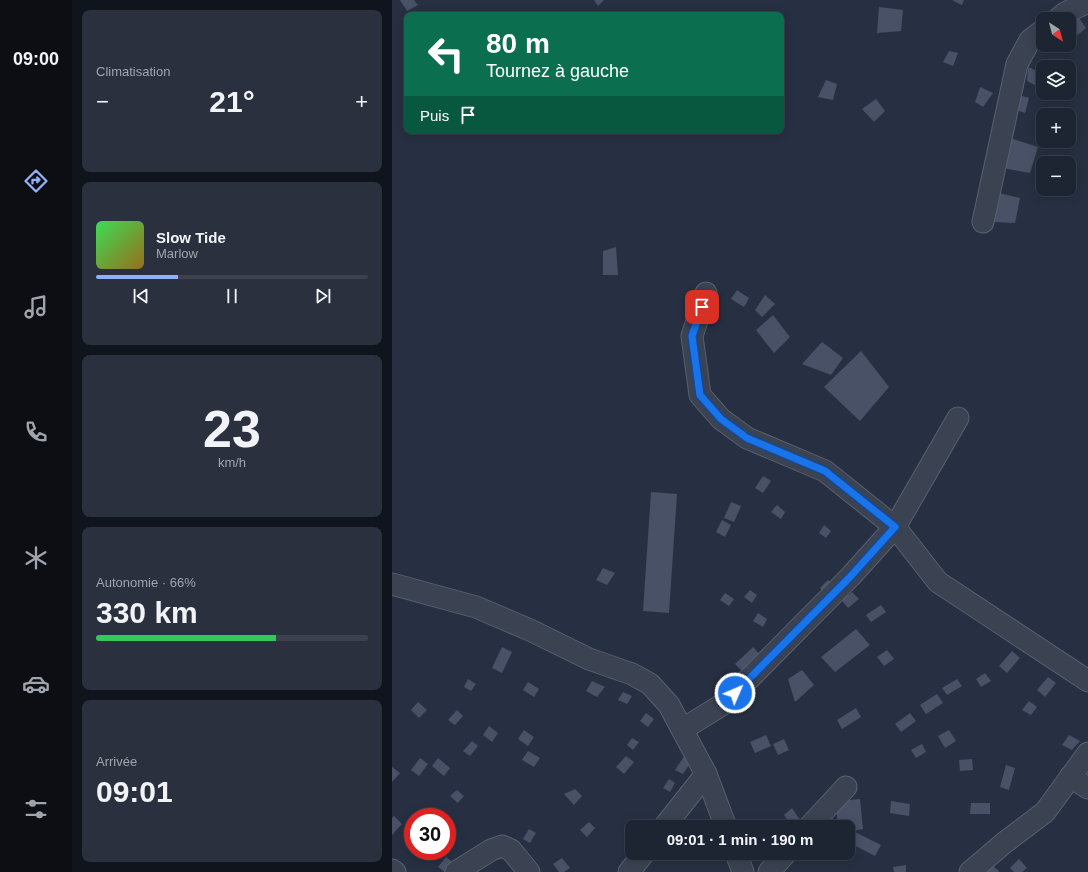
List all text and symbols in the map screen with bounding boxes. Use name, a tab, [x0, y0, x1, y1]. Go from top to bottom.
north arrow	[1036, 12, 1076, 52]
map controls	[1036, 12, 1076, 196]
icon: left	[420, 28, 472, 80]
text: 80 m	[486, 28, 550, 59]
text: 09:00	[13, 49, 59, 69]
button: layers	[1036, 60, 1076, 100]
text: Tournez à gauche	[486, 61, 629, 81]
text: Climatisation	[96, 64, 170, 79]
text: 21°	[209, 85, 255, 118]
text: −	[96, 89, 109, 114]
text: +	[355, 89, 368, 114]
icon: arrive	[457, 104, 479, 126]
text: Puis	[420, 107, 449, 124]
button: +	[1036, 108, 1076, 148]
button: −	[1036, 156, 1076, 196]
icon: directions	[22, 167, 50, 195]
text: Slow Tide	[156, 229, 226, 246]
text: Marlow	[156, 246, 198, 261]
icon: previous	[130, 285, 152, 307]
icon: pause	[221, 285, 243, 307]
icon: next	[312, 285, 334, 307]
pin	[685, 290, 719, 324]
icon: music	[22, 293, 50, 321]
icon: arrive	[691, 296, 713, 318]
text: 23	[203, 400, 261, 458]
icon: phone	[22, 418, 50, 446]
text: km/h	[218, 455, 246, 470]
icon: climate	[22, 544, 50, 572]
text: Autonomie · 66%	[96, 575, 196, 590]
text: 330 km	[96, 596, 198, 629]
icon: car	[22, 670, 50, 698]
position arrow	[714, 672, 756, 714]
text: Arrivée	[96, 754, 137, 769]
text: 09:01	[96, 775, 173, 808]
icon: filters	[22, 795, 50, 823]
speed limit sign: 30	[404, 808, 456, 860]
text: 09:01 · 1 min · 190 m	[667, 831, 813, 848]

